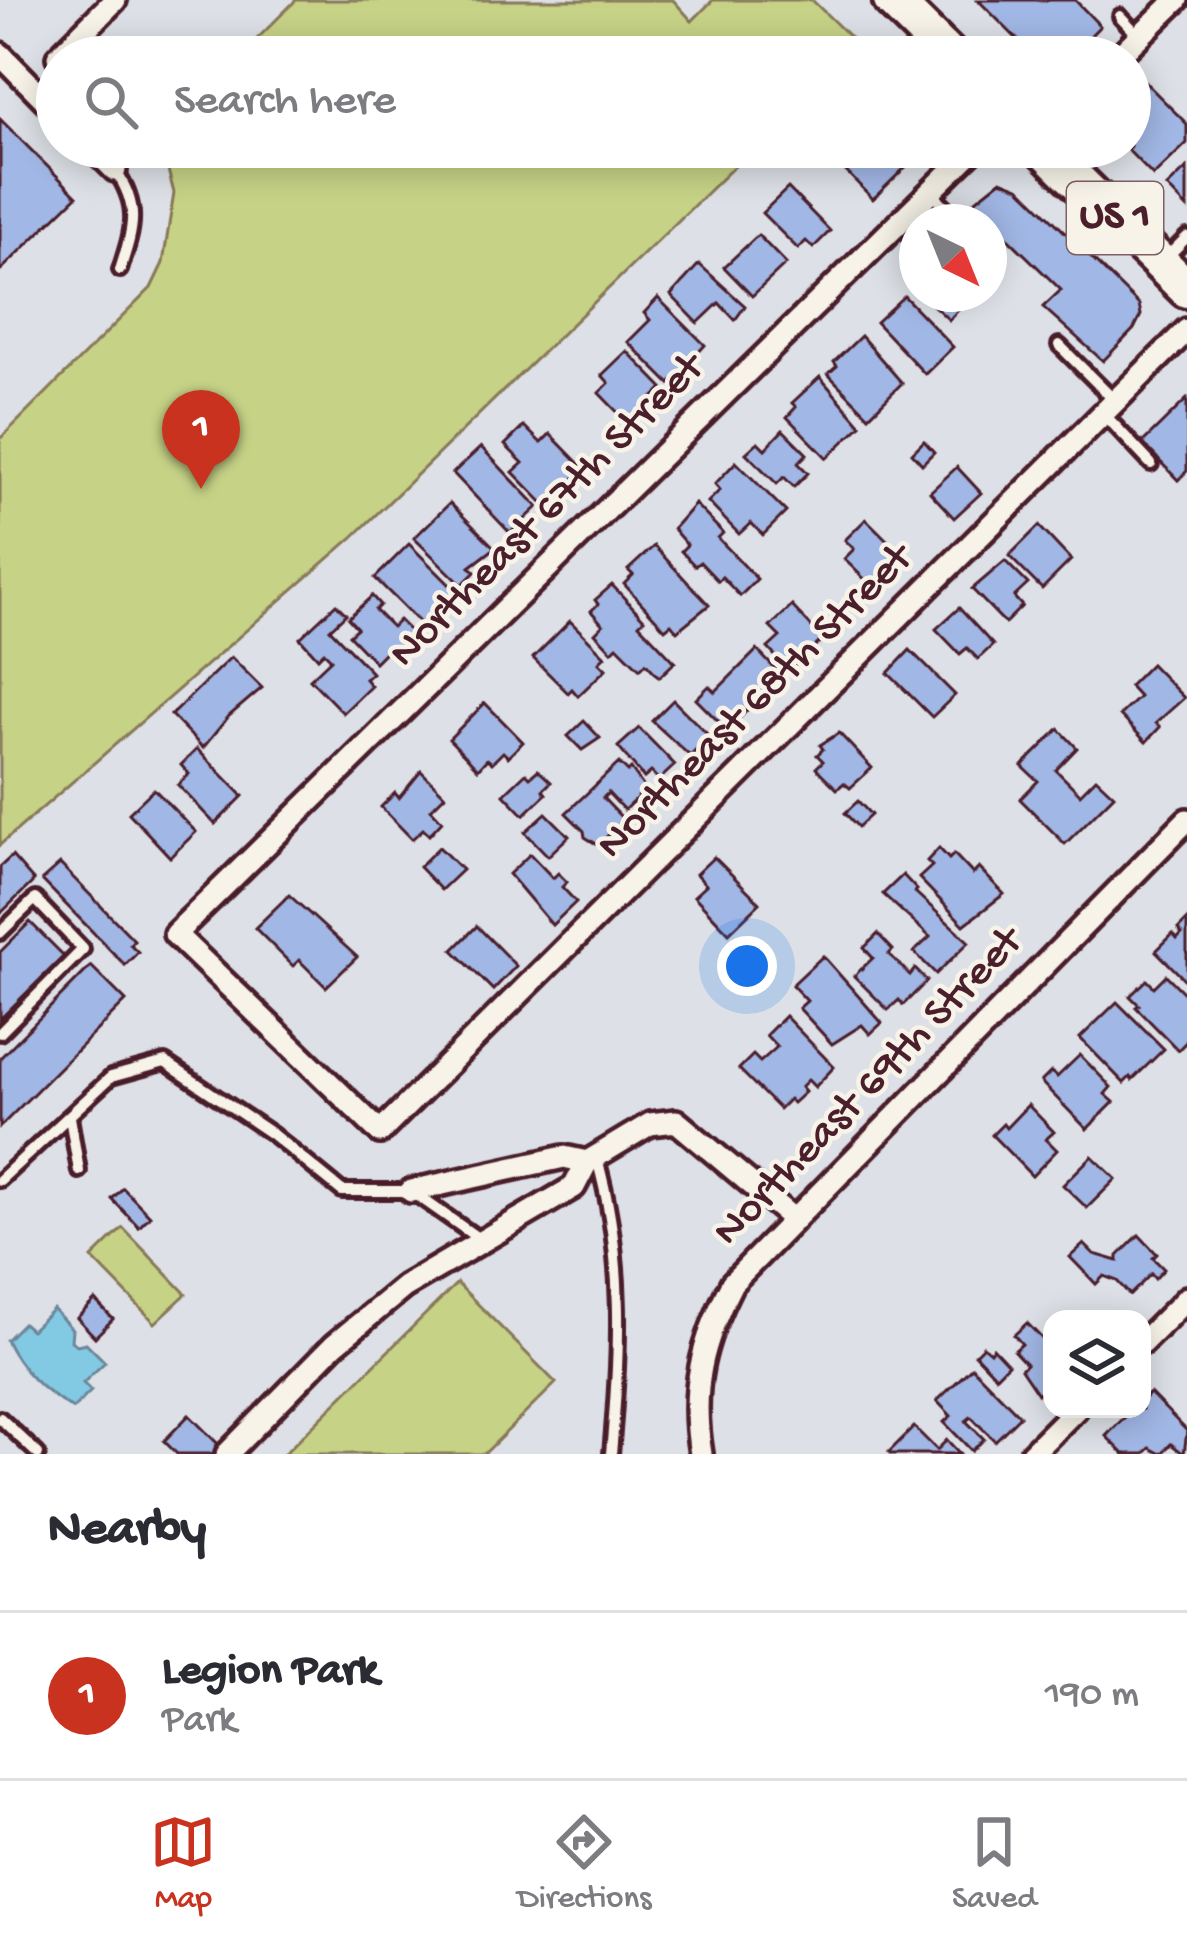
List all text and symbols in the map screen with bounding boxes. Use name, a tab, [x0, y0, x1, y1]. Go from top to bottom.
search box	[36, 36, 1151, 168]
icon: search	[78, 69, 144, 135]
text: Search here	[174, 76, 396, 129]
road number: US 1	[1067, 182, 1163, 254]
north arrow	[899, 204, 1007, 312]
street label: Northeast 67th Street	[379, 341, 719, 681]
pin: 1	[162, 390, 240, 489]
street label: Northeast 68th Street	[587, 531, 928, 872]
street label: Northeast 69th Street	[703, 915, 1038, 1259]
your location	[717, 936, 777, 996]
map controls	[1043, 1310, 1151, 1418]
button: layers	[1043, 1310, 1151, 1418]
text: Nearby	[48, 1502, 206, 1562]
text: Legion Park	[162, 1646, 378, 1699]
text: 1	[79, 1673, 95, 1719]
text: 190 m	[1045, 1673, 1139, 1719]
text: Park	[162, 1699, 236, 1745]
tab: Map	[150, 1809, 216, 1919]
tab: Directions	[517, 1809, 651, 1919]
tab: Saved	[952, 1809, 1037, 1919]

